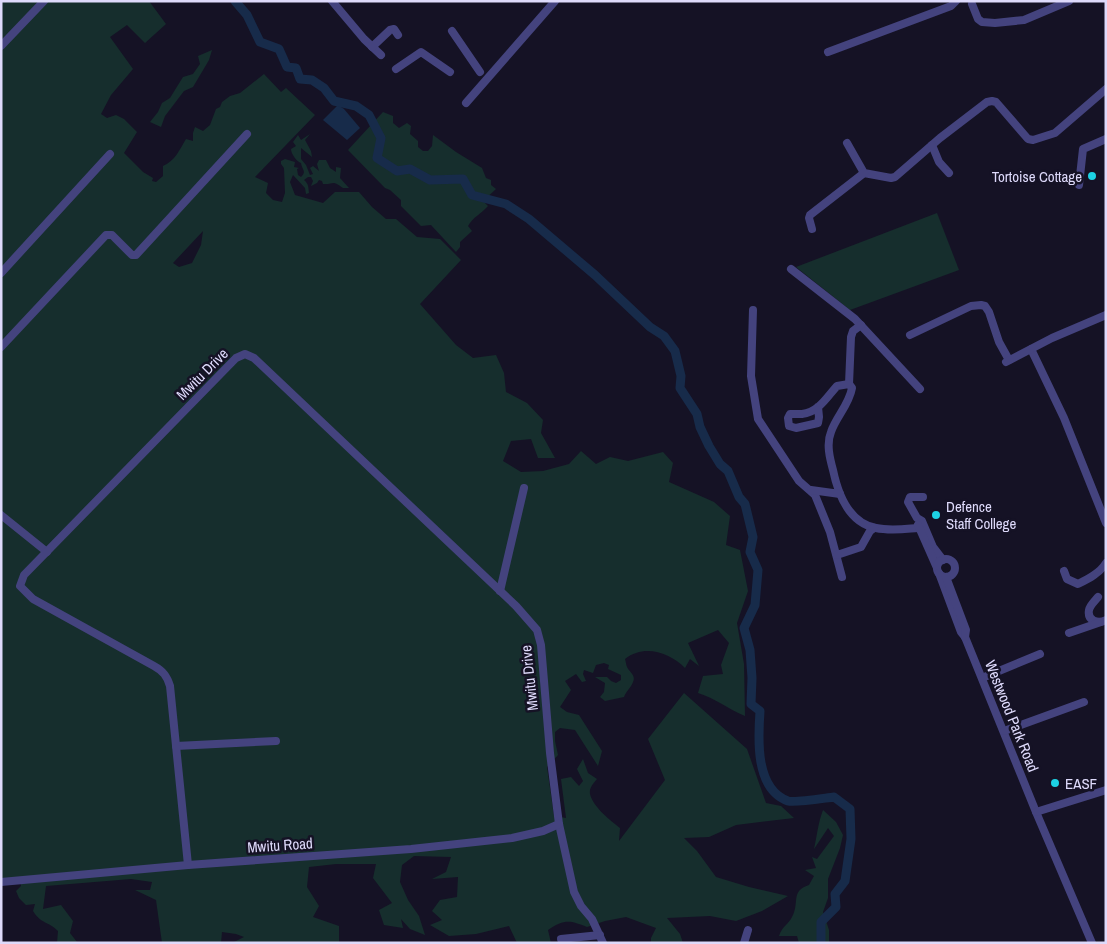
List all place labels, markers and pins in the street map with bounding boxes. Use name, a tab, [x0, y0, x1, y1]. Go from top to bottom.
place label: Tortoise Cottage	[992, 166, 1082, 187]
marker: Tortoise Cottage	[1086, 170, 1098, 182]
place label: Defence Staff College	[946, 496, 1016, 534]
marker: Defence Staff College	[930, 509, 942, 521]
place label: EASF	[1065, 773, 1097, 794]
marker: EASF	[1049, 777, 1061, 789]

